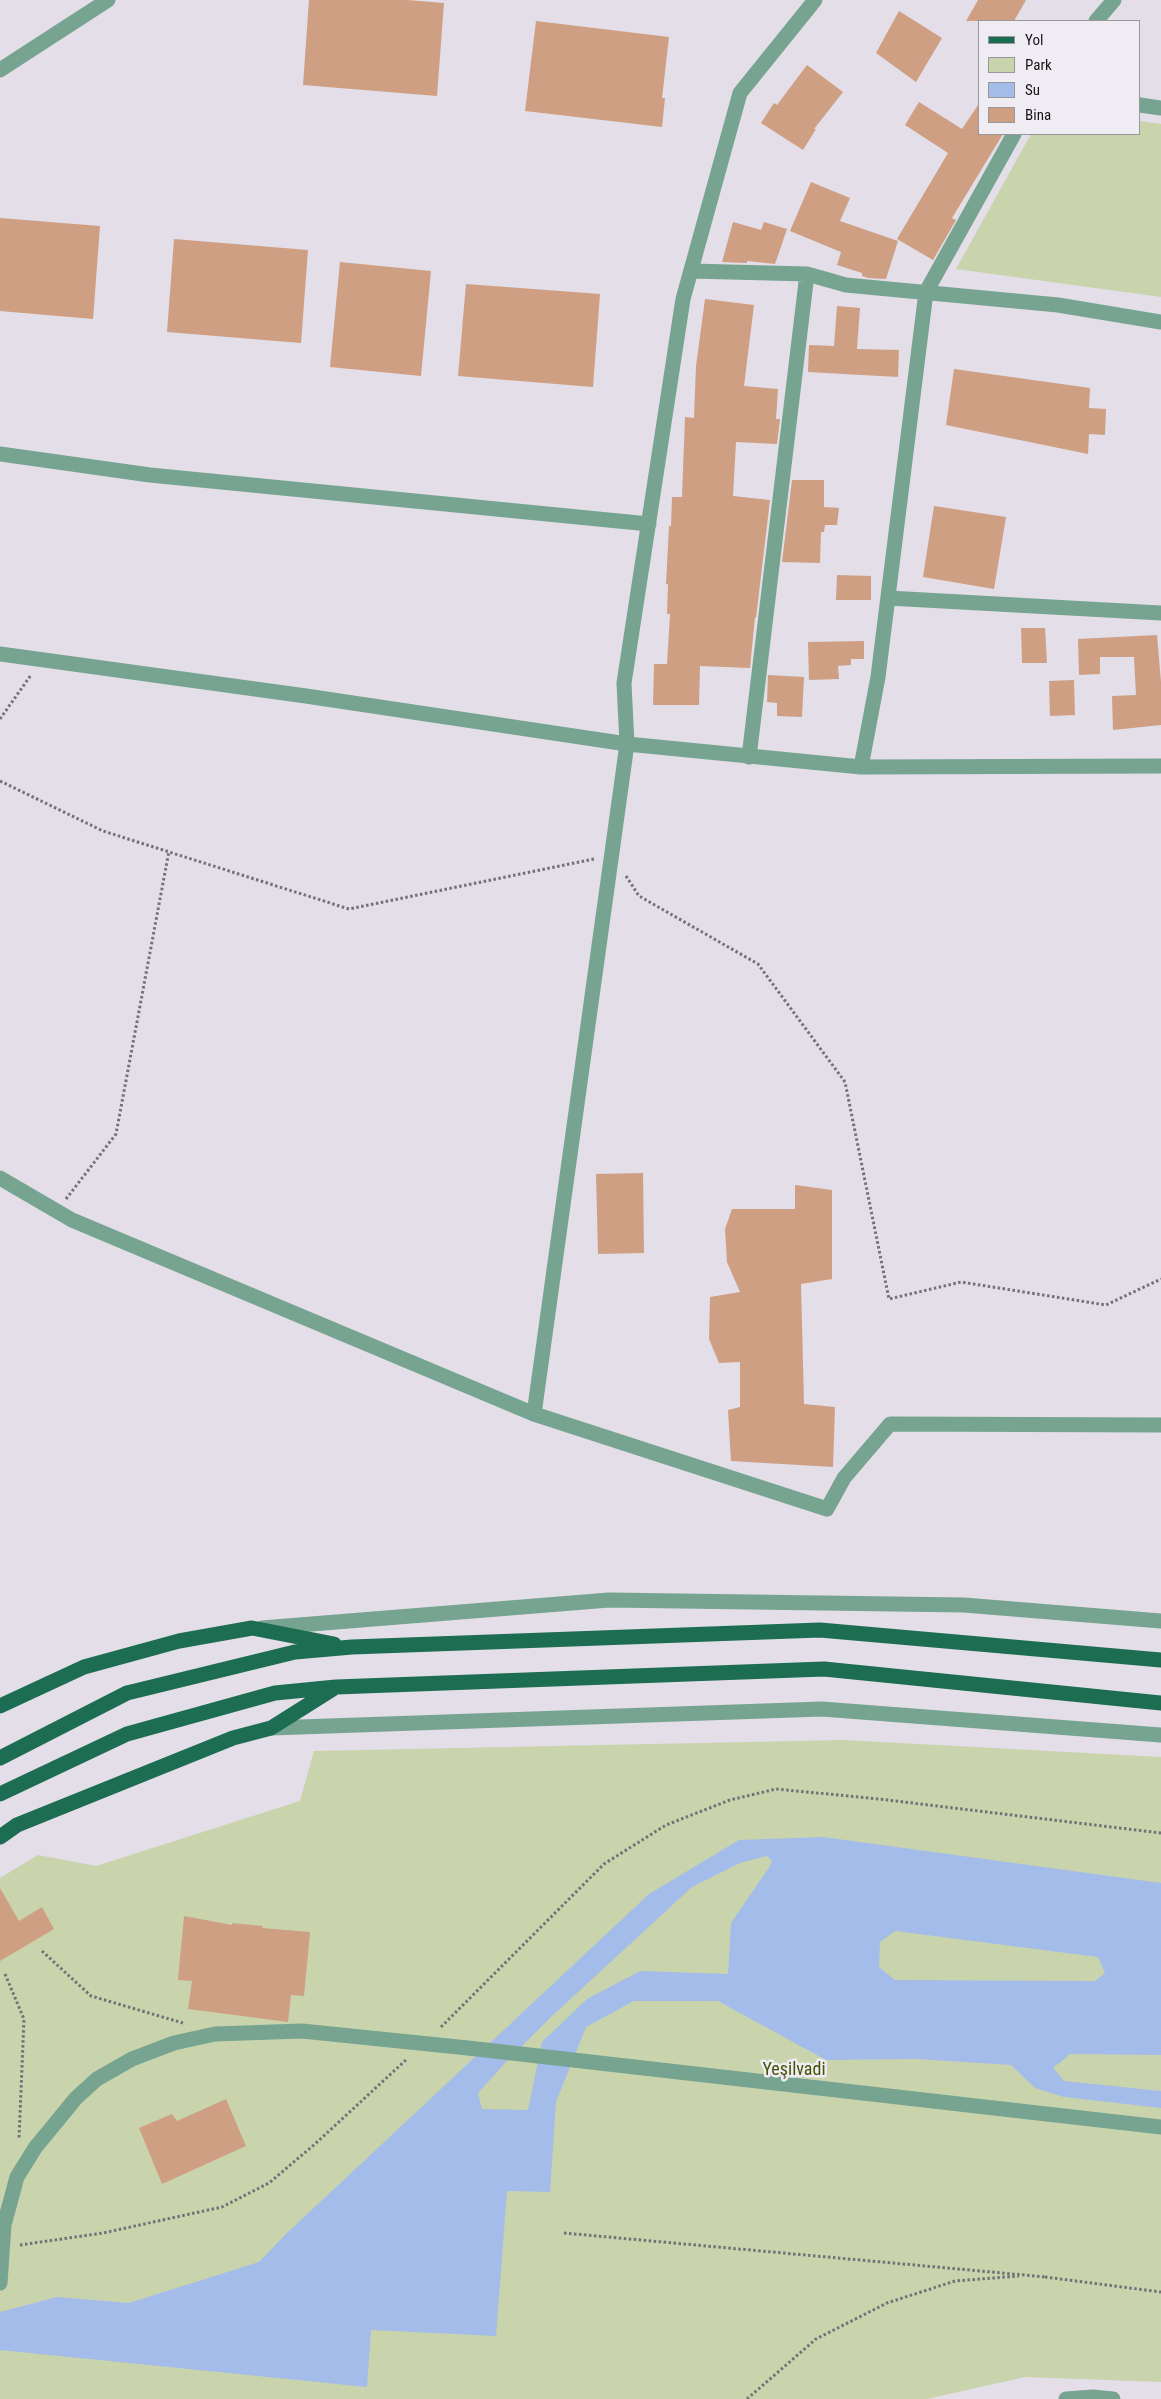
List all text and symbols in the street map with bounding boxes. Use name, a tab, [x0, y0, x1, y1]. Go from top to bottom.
legend	[978, 20, 1141, 135]
text: Yol	[1025, 31, 1043, 49]
text: Park	[1025, 56, 1052, 74]
text: Su	[1025, 81, 1040, 99]
text: Bina	[1025, 106, 1051, 124]
park label: Yeşilvadi	[762, 2059, 826, 2081]

